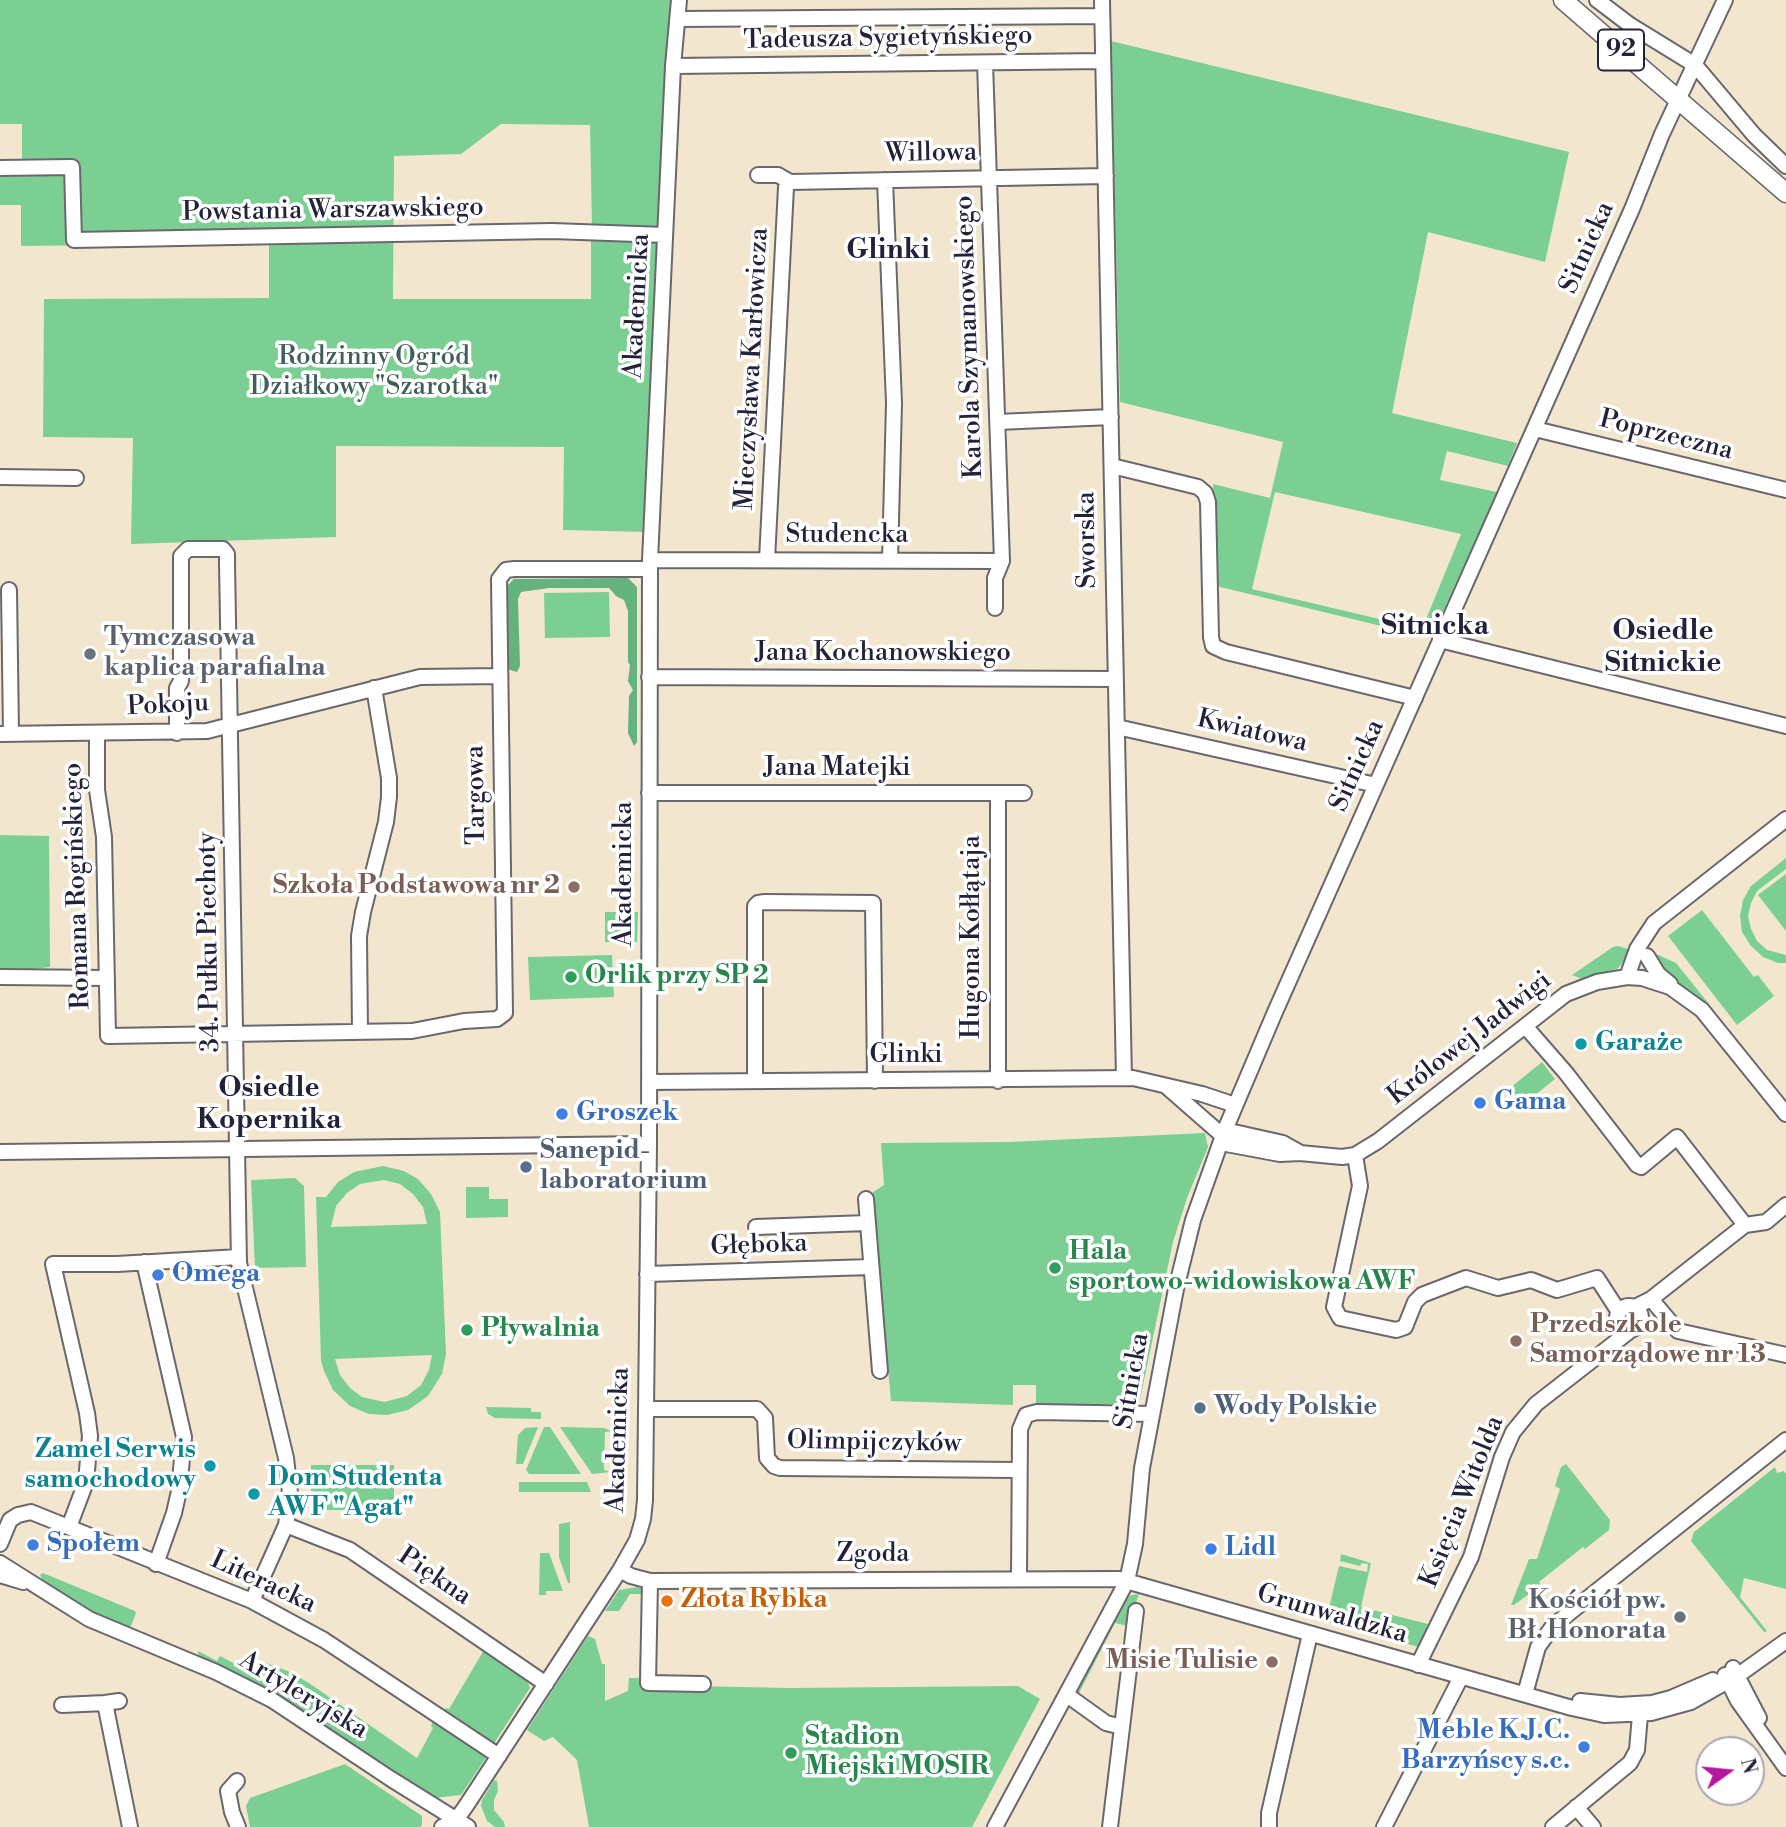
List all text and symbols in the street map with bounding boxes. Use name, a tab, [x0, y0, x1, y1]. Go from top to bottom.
street label: Tadeusza Sygietyńskiego	[743, 21, 1033, 57]
road number: 92	[1598, 30, 1644, 70]
street label: Willowa	[885, 138, 977, 170]
street label: Powstania Warszawskiego	[182, 193, 484, 229]
street label: Karola Szymanowskiego	[949, 195, 991, 479]
street label: Sitnicka	[1554, 197, 1622, 299]
street label: Mieczysława Karłowicza	[730, 227, 776, 511]
street label: Akademicka	[619, 233, 657, 379]
district label: Glinki	[846, 234, 930, 268]
park label: Rodzinny Ogród Działkowy "Szarotka"	[250, 342, 498, 404]
street label: Poprzeczna	[1596, 404, 1736, 468]
street label: Sworska	[1072, 491, 1104, 589]
street label: Studencka	[785, 520, 909, 552]
district label: Sitnicka	[1381, 610, 1489, 644]
district label: Osiedle Sitnickie	[1605, 615, 1721, 681]
place label: Tymczasowa kaplica parafialna	[104, 623, 326, 684]
street label: Jana Kochanowskiego	[755, 638, 1011, 670]
marker: Tymczasowa kaplica parafialna	[82, 646, 98, 662]
street label: Pokoju	[126, 688, 210, 724]
street label: Kwiatowa	[1194, 704, 1310, 760]
street label: Sitnicka	[1324, 715, 1392, 817]
street label: Targowa	[461, 745, 493, 845]
street label: Jana Matejki	[763, 753, 911, 785]
street label: Romana Rogińskiego	[58, 762, 98, 1010]
street label: Akademicka	[609, 801, 641, 947]
street label: 34. Pułku Piechoty	[192, 831, 228, 1053]
street label: Hugona Kołłątaja	[957, 835, 989, 1039]
place label: Szkoła Podstawowa nr 2	[273, 871, 560, 903]
marker: Szkoła Podstawowa nr 2	[566, 879, 582, 895]
place label: Orlik przy SP 2	[585, 961, 769, 993]
street label: Królowej Jadwigi	[1382, 965, 1558, 1113]
marker: Orlik przy SP 2	[563, 969, 579, 985]
place label: Garaże	[1595, 1028, 1683, 1060]
marker: Garaże	[1573, 1036, 1589, 1052]
street label: Glinki	[869, 1040, 943, 1072]
district label: Osiedle Kopernika	[197, 1072, 341, 1138]
place label: Gama	[1494, 1087, 1566, 1119]
marker: Gama	[1472, 1095, 1488, 1111]
place label: Groszek	[576, 1098, 678, 1130]
marker: Groszek	[554, 1106, 570, 1122]
place label: Sanepid- laboratorium	[540, 1136, 708, 1198]
marker: Sanepid- laboratorium	[518, 1159, 534, 1175]
street label: Głęboka	[710, 1229, 808, 1263]
place label: Hala sportowo-widowiskowa AWF	[1069, 1237, 1416, 1298]
place label: Omega	[172, 1259, 260, 1291]
marker: Hala sportowo-widowiskowa AWF	[1047, 1260, 1063, 1276]
marker: Omega	[150, 1267, 166, 1283]
place label: Przedszkole Samorządowe nr 13	[1530, 1310, 1766, 1372]
place label: Pływalnia	[481, 1314, 600, 1346]
marker: Pływalnia	[459, 1322, 475, 1338]
street label: Sitnicka	[1109, 1330, 1157, 1432]
marker: Przedszkole Samorządowe nr 13	[1508, 1333, 1524, 1349]
street label: Akademicka	[601, 1367, 637, 1513]
place label: Wody Polskie	[1214, 1392, 1377, 1424]
marker: Wody Polskie	[1192, 1400, 1208, 1416]
street label: Księcia Witolda	[1414, 1412, 1512, 1592]
street label: Olimpijczyków	[786, 1426, 962, 1460]
place label: Zamel Serwis samochodowy	[25, 1435, 196, 1496]
marker: Zamel Serwis samochodowy	[202, 1458, 218, 1474]
place label: Dom Studenta AWF "Agat"	[268, 1463, 442, 1524]
marker: Dom Studenta AWF "Agat"	[246, 1486, 262, 1502]
place label: Społem	[47, 1529, 140, 1561]
place label: Lidl	[1225, 1533, 1276, 1565]
marker: Społem	[25, 1537, 41, 1553]
street label: Zgoda	[837, 1539, 909, 1571]
street label: Piękna	[391, 1541, 477, 1613]
marker: Lidl	[1203, 1541, 1219, 1557]
street label: Literacka	[205, 1545, 321, 1621]
street label: Grunwaldzka	[1253, 1579, 1411, 1651]
place label: Złota Rybka	[681, 1585, 828, 1617]
place label: Kościół pw. Bł. Honorata	[1508, 1586, 1666, 1648]
marker: Złota Rybka	[659, 1593, 675, 1609]
marker: Kościół pw. Bł. Honorata	[1672, 1609, 1688, 1625]
street label: Artyleryjska	[233, 1645, 373, 1747]
place label: Misie Tulisie	[1105, 1646, 1258, 1678]
marker: Misie Tulisie	[1264, 1654, 1280, 1670]
place label: Meble K.J.C. Barzyńscy s.c.	[1401, 1716, 1570, 1778]
place label: Stadion Miejski MOSIR	[805, 1722, 989, 1784]
north arrow	[1695, 1736, 1765, 1806]
marker: Meble K.J.C. Barzyńscy s.c.	[1576, 1739, 1592, 1755]
marker: Stadion Miejski MOSIR	[783, 1745, 799, 1761]
text: N	[1735, 1756, 1762, 1776]

